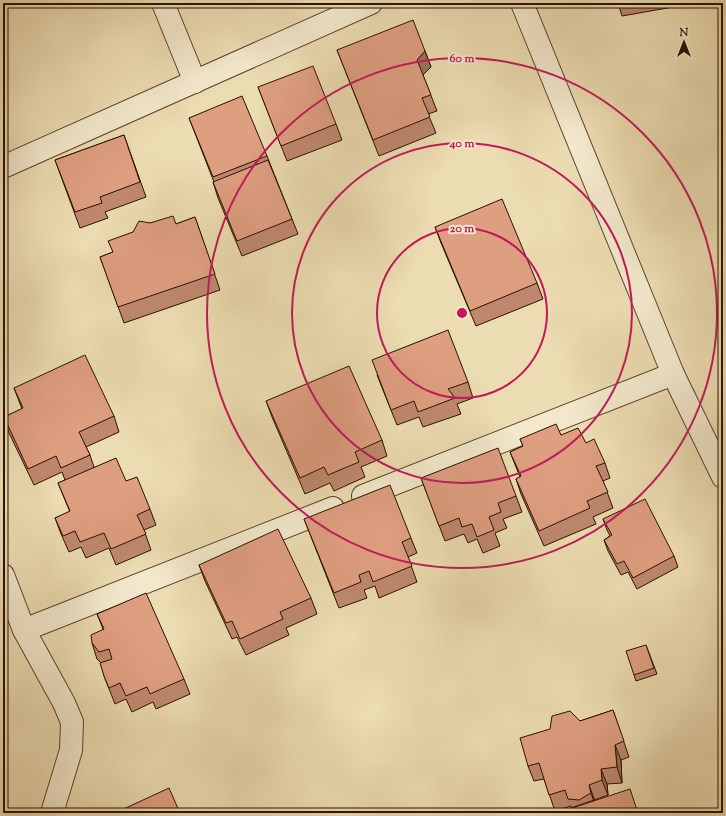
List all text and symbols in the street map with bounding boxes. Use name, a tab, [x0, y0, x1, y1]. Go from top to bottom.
north arrow	[664, 22, 704, 62]
text: N	[679, 25, 689, 41]
text: 60 m	[450, 50, 474, 68]
text: 40 m	[449, 135, 474, 153]
text: 20 m	[450, 220, 474, 238]
centre of rings	[455, 306, 469, 320]

